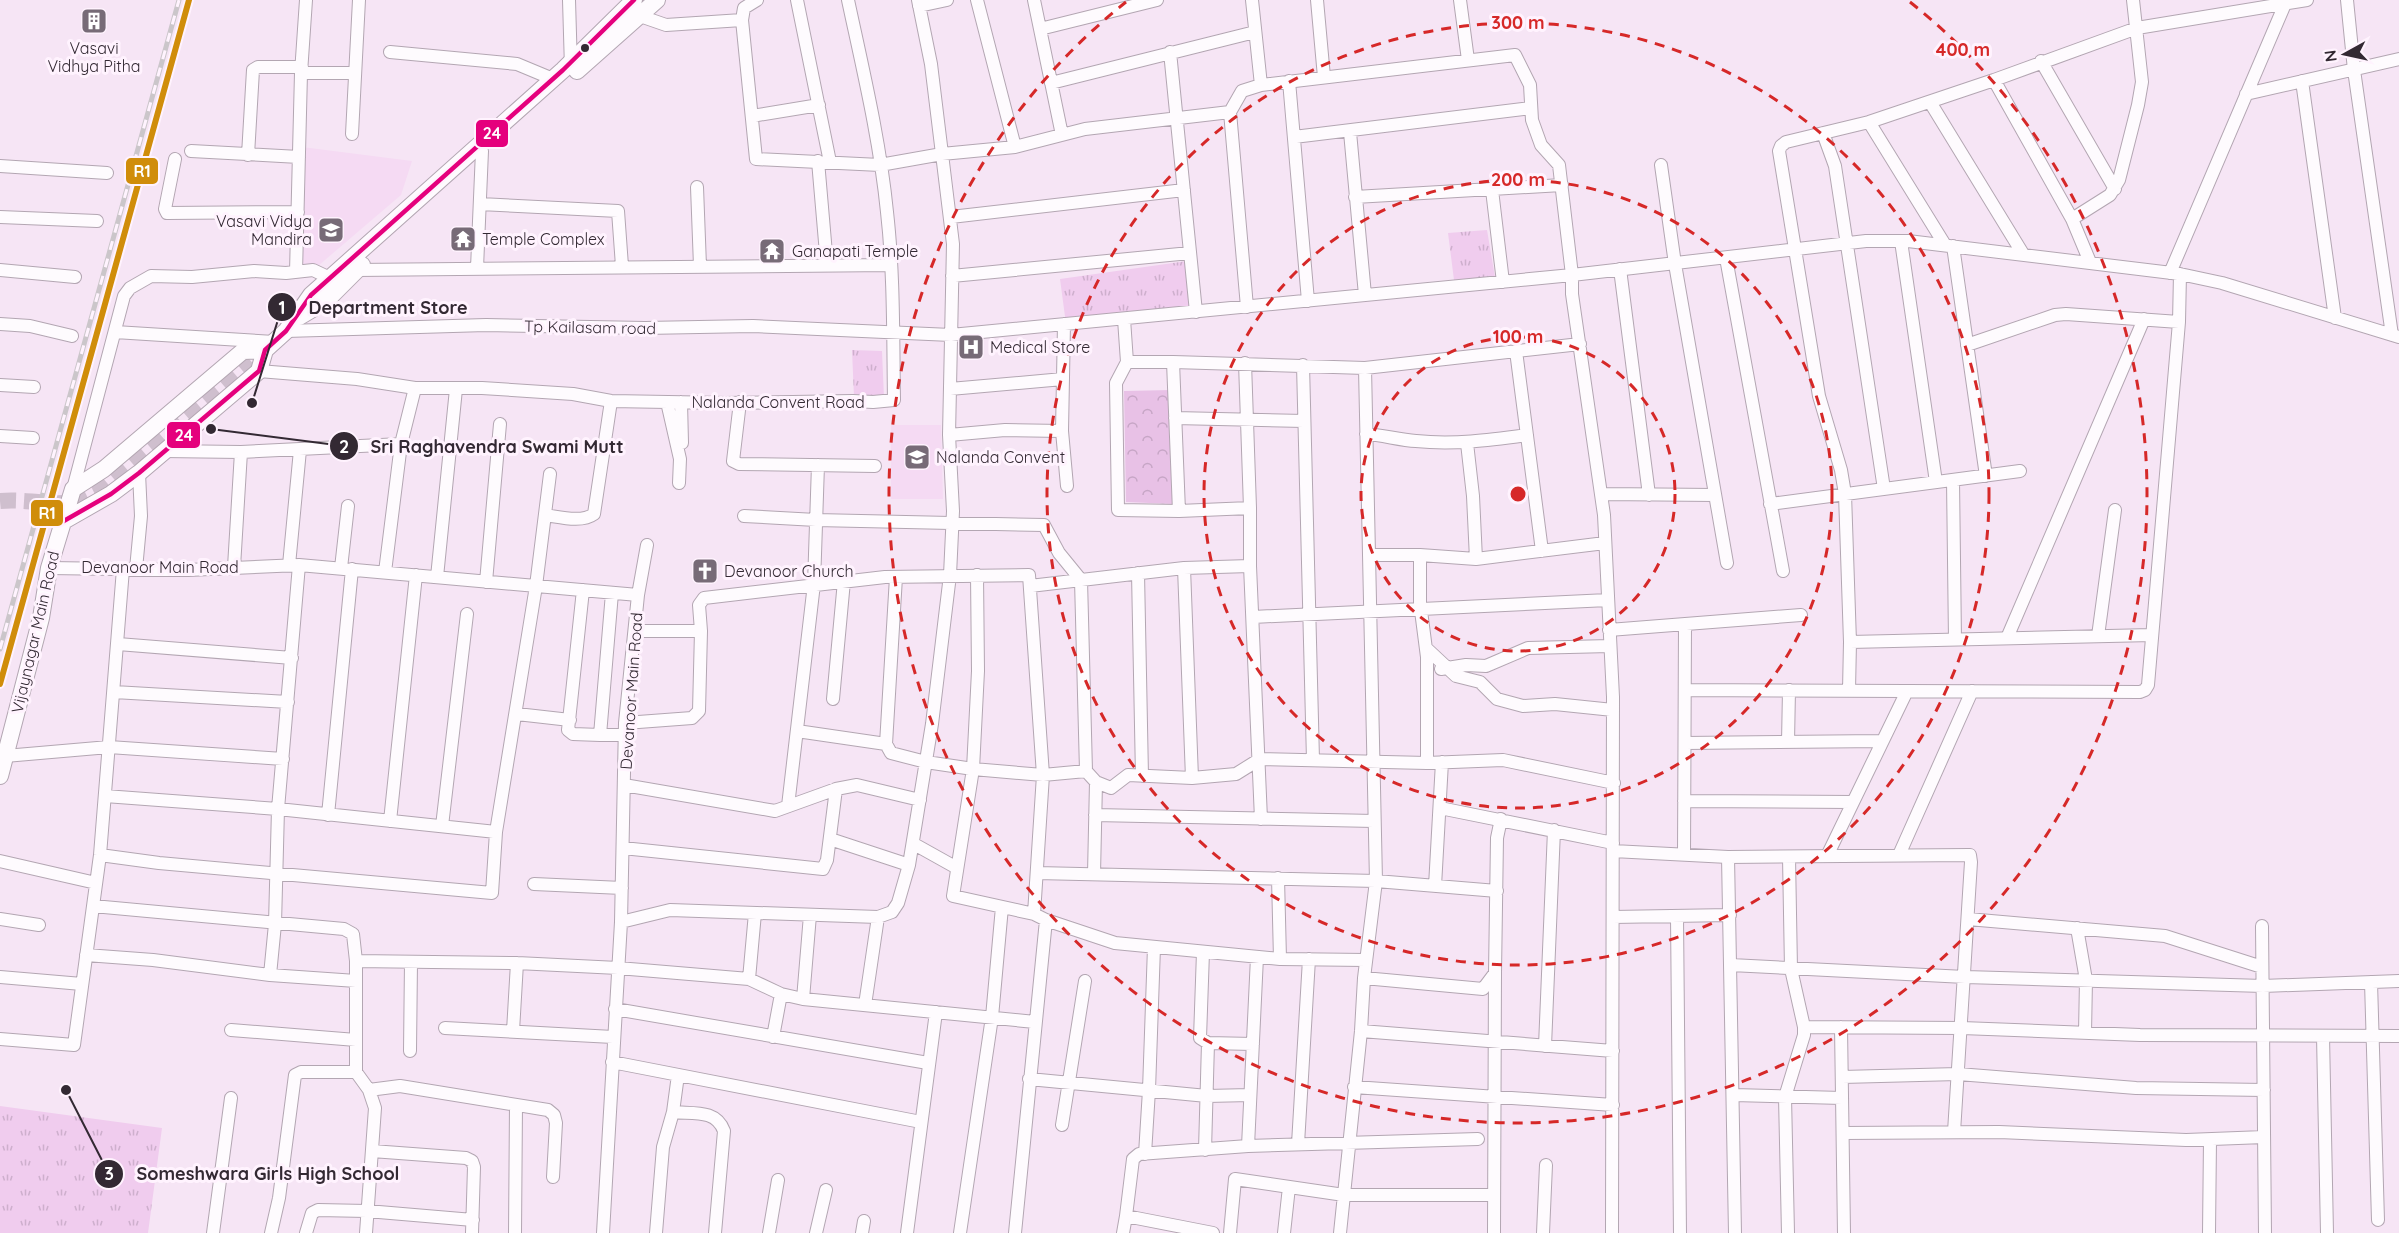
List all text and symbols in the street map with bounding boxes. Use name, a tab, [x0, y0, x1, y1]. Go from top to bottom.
building icon: Vasavi Vidhya Pitha	[79, 6, 109, 36]
text: 300 m	[1491, 11, 1545, 34]
north arrow	[2315, 24, 2375, 84]
place label: Vasavi Vidhya Pitha	[47, 38, 141, 76]
text: 400 m	[1936, 38, 1990, 61]
unlabelled marker	[579, 42, 591, 54]
text: N	[2319, 49, 2341, 63]
line badge: 24	[475, 119, 509, 148]
text: 24	[483, 123, 502, 143]
line badge: R1	[125, 157, 159, 185]
text: R1	[133, 161, 151, 181]
text: 200 m	[1491, 168, 1545, 191]
place label: Vasavi Vidya Mandira	[216, 211, 312, 249]
school or university icon: Vasavi Vidya Mandira	[316, 215, 346, 245]
temple icon: Temple Complex	[448, 224, 478, 254]
place label: Temple Complex	[482, 229, 605, 249]
temple icon: Ganapati Temple	[757, 236, 787, 266]
place label: Ganapati Temple	[792, 241, 918, 261]
callout: Department Store	[267, 289, 480, 325]
text: 1	[278, 296, 286, 319]
text: Department Store	[308, 296, 468, 319]
street label: Tp Kailasam road	[524, 316, 656, 338]
text: 100 m	[1493, 325, 1543, 348]
hospital icon: Medical Store	[956, 332, 986, 362]
place label: Medical Store	[990, 337, 1090, 357]
street label: Nalanda Convent Road	[691, 392, 865, 412]
line badge: 24	[166, 421, 201, 449]
text: 24	[175, 425, 194, 445]
callout: Sri Raghavendra Swami Mutt	[329, 428, 636, 464]
text: 2	[339, 435, 349, 458]
text: Sri Raghavendra Swami Mutt	[370, 435, 624, 458]
school or university icon: Nalanda Convent	[902, 442, 932, 472]
place label: Nalanda Convent	[936, 447, 1065, 467]
centre of rings	[1508, 484, 1528, 504]
line badge: R1	[30, 499, 64, 527]
text: R1	[38, 503, 56, 523]
street label: Vijaynagar Main Road	[7, 549, 63, 715]
church icon: Devanoor Church	[690, 556, 720, 586]
street label: Devanoor Main Road	[81, 557, 239, 577]
place label: Devanoor Church	[724, 561, 854, 581]
street label: Devanoor Main Road	[616, 612, 646, 770]
callout: Someshwara Girls High School	[94, 1156, 411, 1192]
text: 3	[104, 1162, 114, 1185]
text: Someshwara Girls High School	[137, 1162, 399, 1185]

